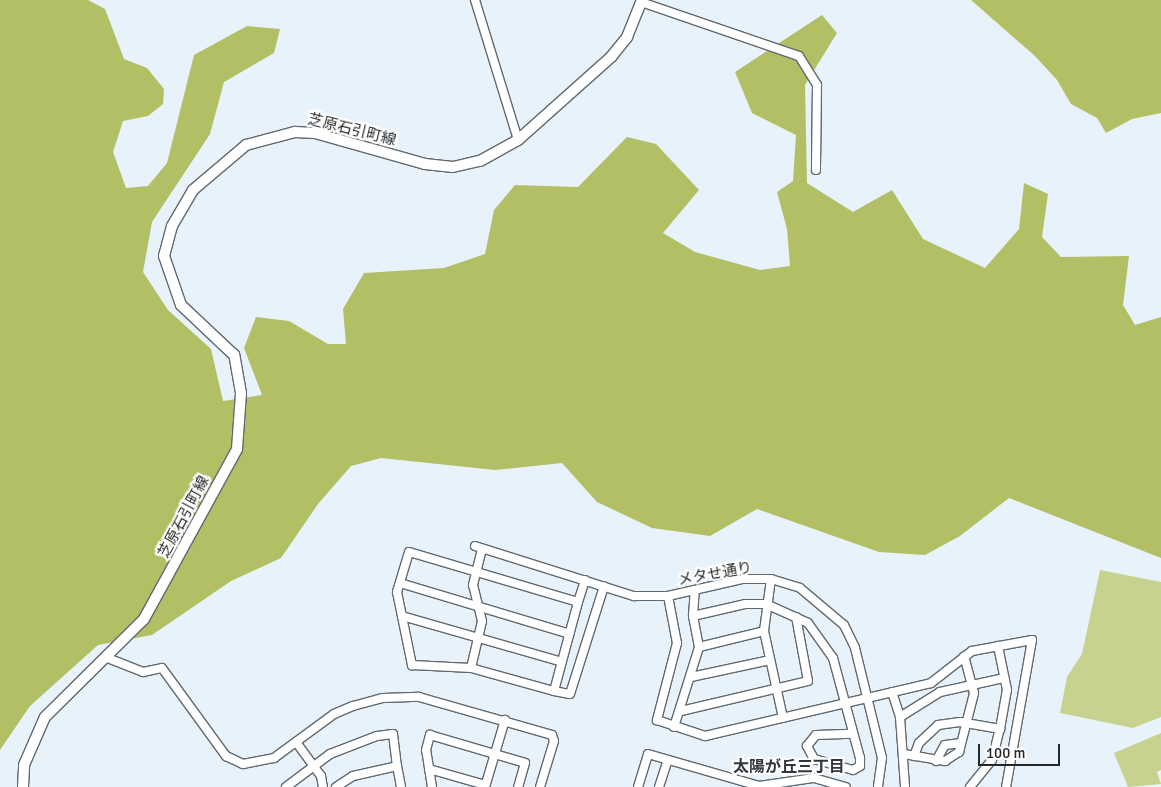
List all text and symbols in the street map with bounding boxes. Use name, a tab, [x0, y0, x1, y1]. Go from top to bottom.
street label: 芝原石引町線	[306, 110, 398, 150]
street label: 芝原石引町線	[155, 473, 213, 561]
street label: メタせ通り	[677, 559, 753, 589]
scale bar	[981, 734, 1064, 766]
text: 100 m	[986, 744, 1026, 762]
district label: 太陽が丘三丁目	[733, 757, 845, 777]

